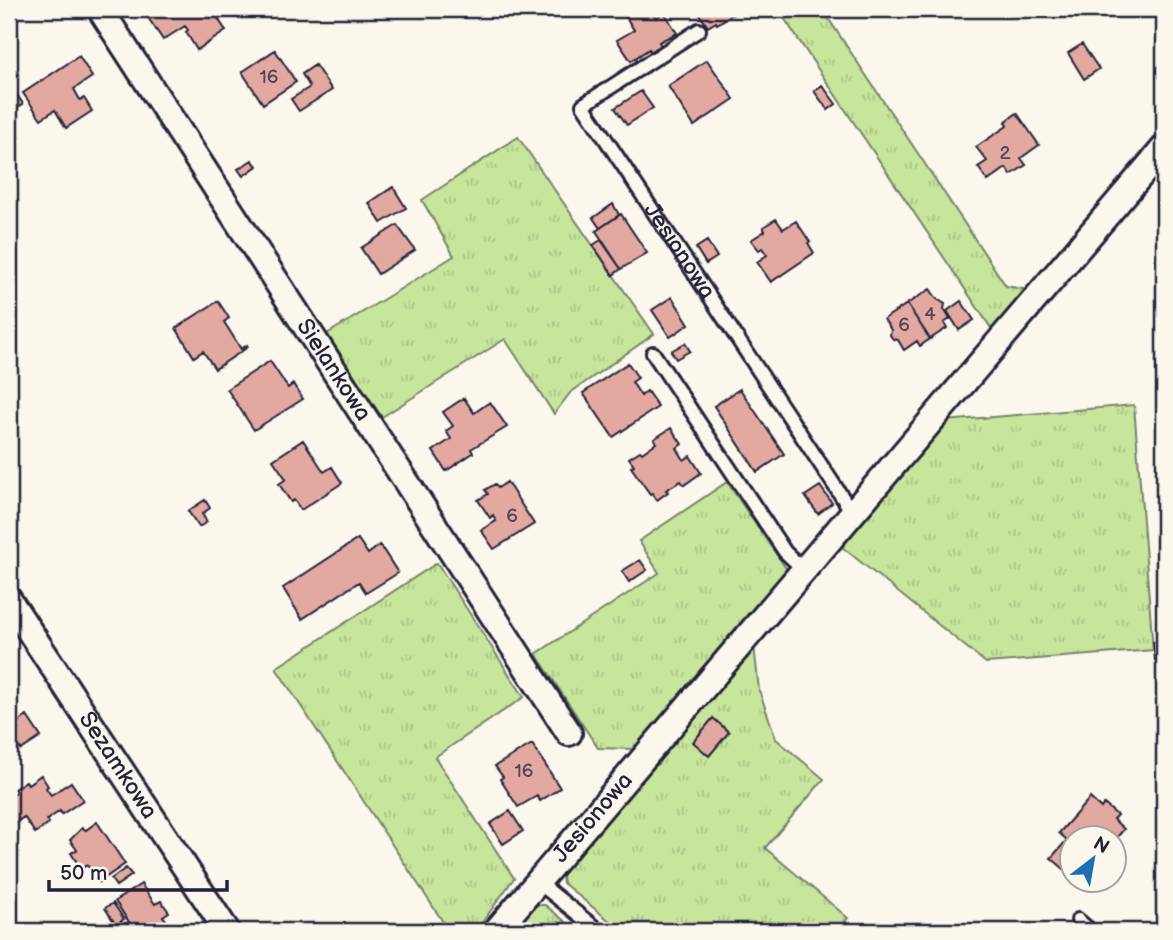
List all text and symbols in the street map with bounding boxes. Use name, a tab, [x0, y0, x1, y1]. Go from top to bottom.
house number: 16	[260, 66, 278, 89]
house number: 2	[999, 142, 1011, 165]
street label: Jesionowa	[638, 198, 721, 304]
house number: 4	[924, 303, 936, 326]
street label: Sielankowa	[290, 314, 377, 426]
house number: 6	[898, 314, 910, 337]
house number: 6	[506, 505, 518, 528]
street label: Sezamkowa	[73, 707, 163, 824]
house number: 16	[515, 760, 533, 783]
street label: Jesionowa	[547, 767, 639, 868]
north arrow	[1058, 824, 1128, 894]
text: N	[1089, 832, 1113, 859]
scale bar	[49, 849, 228, 893]
text: 50 m	[60, 861, 107, 886]

